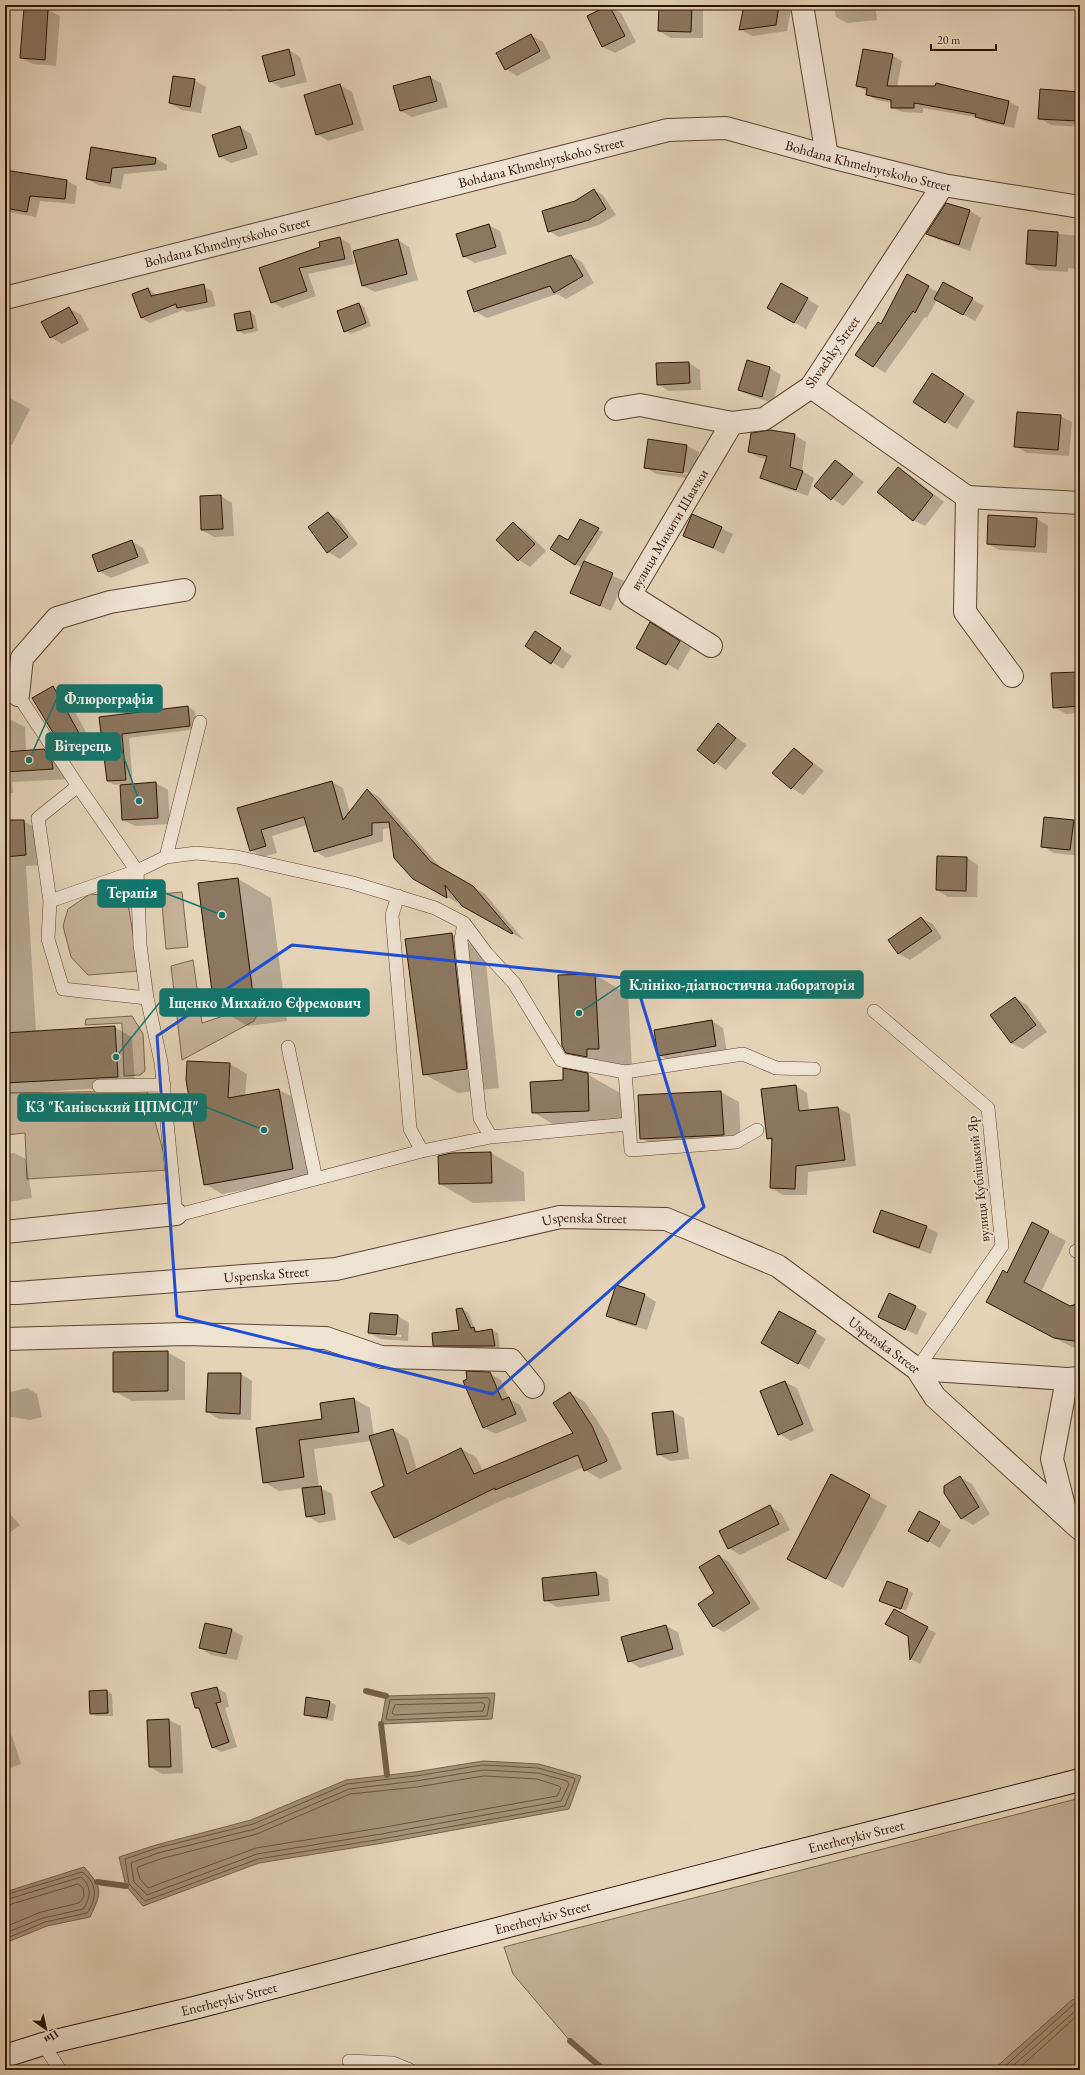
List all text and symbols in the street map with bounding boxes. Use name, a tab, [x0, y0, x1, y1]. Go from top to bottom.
scale bar	[931, 26, 996, 52]
text: 20 m	[937, 32, 961, 48]
street label: Bohdana Khmelnytskoho Street	[456, 132, 626, 192]
street label: Bohdana Khmelnytskoho Street	[783, 136, 953, 195]
street label: Bohdana Khmelnytskoho Street	[142, 212, 312, 271]
street label: Shvachky Street	[801, 312, 864, 392]
street label: вулиця Микити Швачки	[626, 465, 712, 593]
callout: Флюрографія	[57, 685, 162, 712]
text: Флюрографія	[64, 689, 154, 708]
callout: Вітерець	[46, 733, 120, 760]
text: Вітерець	[54, 736, 112, 755]
callout: Терапія	[98, 880, 165, 907]
text: Терапія	[107, 883, 157, 902]
callout: Клініко-діагностична лабораторія	[621, 971, 863, 998]
text: Клініко-діагностична лабораторія	[629, 975, 855, 994]
callout: Іщенко Михайло Єфремович	[160, 989, 369, 1016]
text: Іщенко Михайло Єфремович	[169, 993, 362, 1012]
callout: КЗ "Канівський ЦПМСД"	[18, 1094, 206, 1121]
text: КЗ "Канівський ЦПМСД"	[26, 1097, 198, 1116]
street label: вулиця Кубліцький Яр	[962, 1115, 994, 1243]
street label: Uspenska Street	[540, 1207, 628, 1230]
street label: Uspenska Street	[223, 1262, 310, 1286]
street label: Uspenska Street	[845, 1312, 926, 1376]
street label: Enerhetykiv Street	[806, 1815, 907, 1857]
street label: Enerhetykiv Street	[492, 1896, 593, 1938]
street label: Enerhetykiv Street	[179, 1978, 279, 2020]
north arrow	[26, 2009, 66, 2049]
text: Пн	[41, 2027, 62, 2048]

